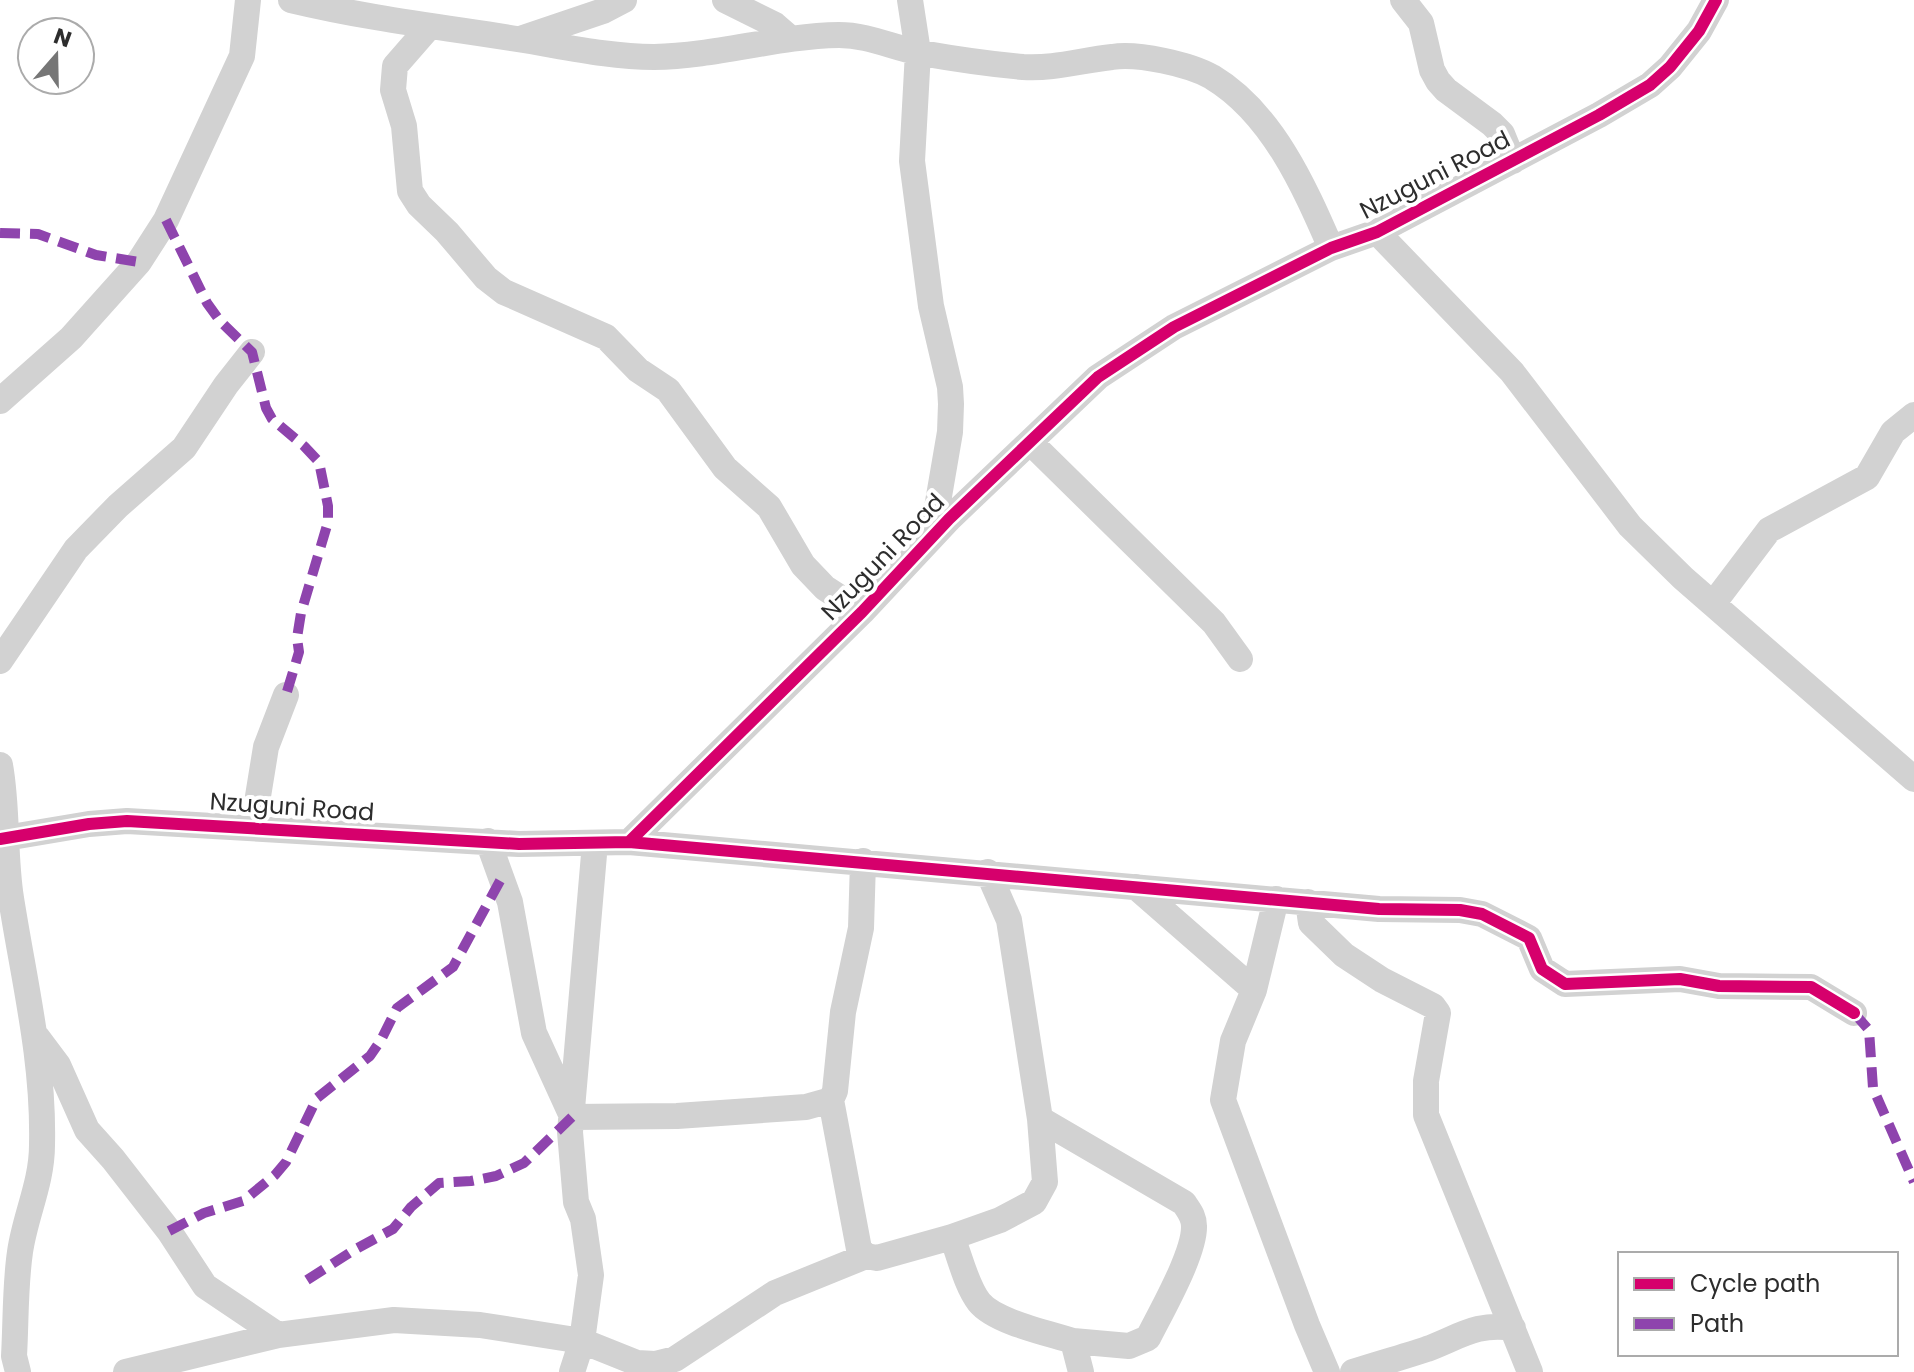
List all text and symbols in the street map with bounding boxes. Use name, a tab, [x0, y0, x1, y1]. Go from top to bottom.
north arrow	[16, 16, 96, 96]
text: N	[50, 20, 76, 55]
street label: Nzuguni Road	[1354, 122, 1516, 227]
street label: Nzuguni Road	[814, 486, 952, 627]
street label: Nzuguni Road	[209, 784, 375, 829]
legend	[1618, 1252, 1898, 1356]
text: Cycle path	[1690, 1267, 1820, 1300]
text: Path	[1690, 1307, 1744, 1340]

